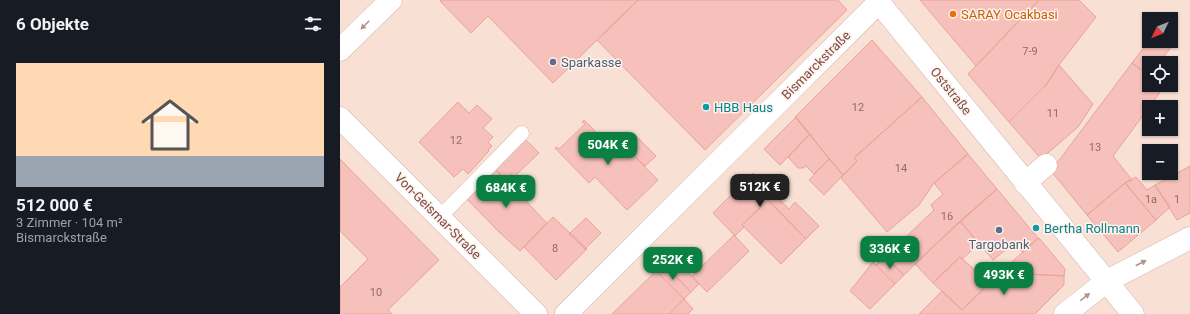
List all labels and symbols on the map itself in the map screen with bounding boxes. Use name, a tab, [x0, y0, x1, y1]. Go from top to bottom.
place label: SARAY Ocakbasi	[961, 7, 1058, 22]
marker: SARAY Ocakbasi	[948, 9, 958, 19]
north arrow	[1142, 12, 1178, 48]
one-way arrow	[360, 20, 370, 30]
street label: Bismarckstraße	[779, 27, 854, 102]
house number: 7-9	[1022, 45, 1038, 58]
place label: Sparkasse	[561, 55, 622, 70]
marker: Sparkasse	[548, 57, 558, 67]
street label: Oststraße	[927, 64, 975, 118]
place label: HBB Haus	[714, 100, 773, 115]
house number: 12	[852, 101, 864, 114]
marker: HBB Haus	[701, 102, 711, 112]
house number: 11	[1047, 107, 1059, 120]
pin: 504K €	[575, 132, 641, 166]
house number: 12	[450, 134, 462, 147]
house number: 13	[1089, 141, 1101, 154]
house number: 14	[895, 162, 907, 175]
street label: Von-Geismar-Straße	[392, 170, 484, 262]
pin: 512K €	[727, 174, 793, 208]
pin: 684K €	[473, 175, 539, 209]
house number: 1a	[1145, 193, 1157, 206]
house number: 1	[1174, 193, 1180, 206]
house number: 16	[941, 210, 953, 223]
place label: Bertha Rollmann	[1044, 221, 1140, 236]
marker: Bertha Rollmann	[1031, 223, 1041, 233]
marker: Targobank	[994, 225, 1004, 235]
pin: 336K €	[857, 236, 923, 270]
place label: Targobank	[968, 237, 1030, 252]
house number: 8	[552, 242, 558, 255]
pin: 252K €	[640, 247, 706, 281]
one-way arrow	[1135, 260, 1147, 266]
pin: 493K €	[971, 262, 1037, 296]
house number: 10	[370, 286, 382, 299]
one-way arrow	[1080, 292, 1091, 301]

